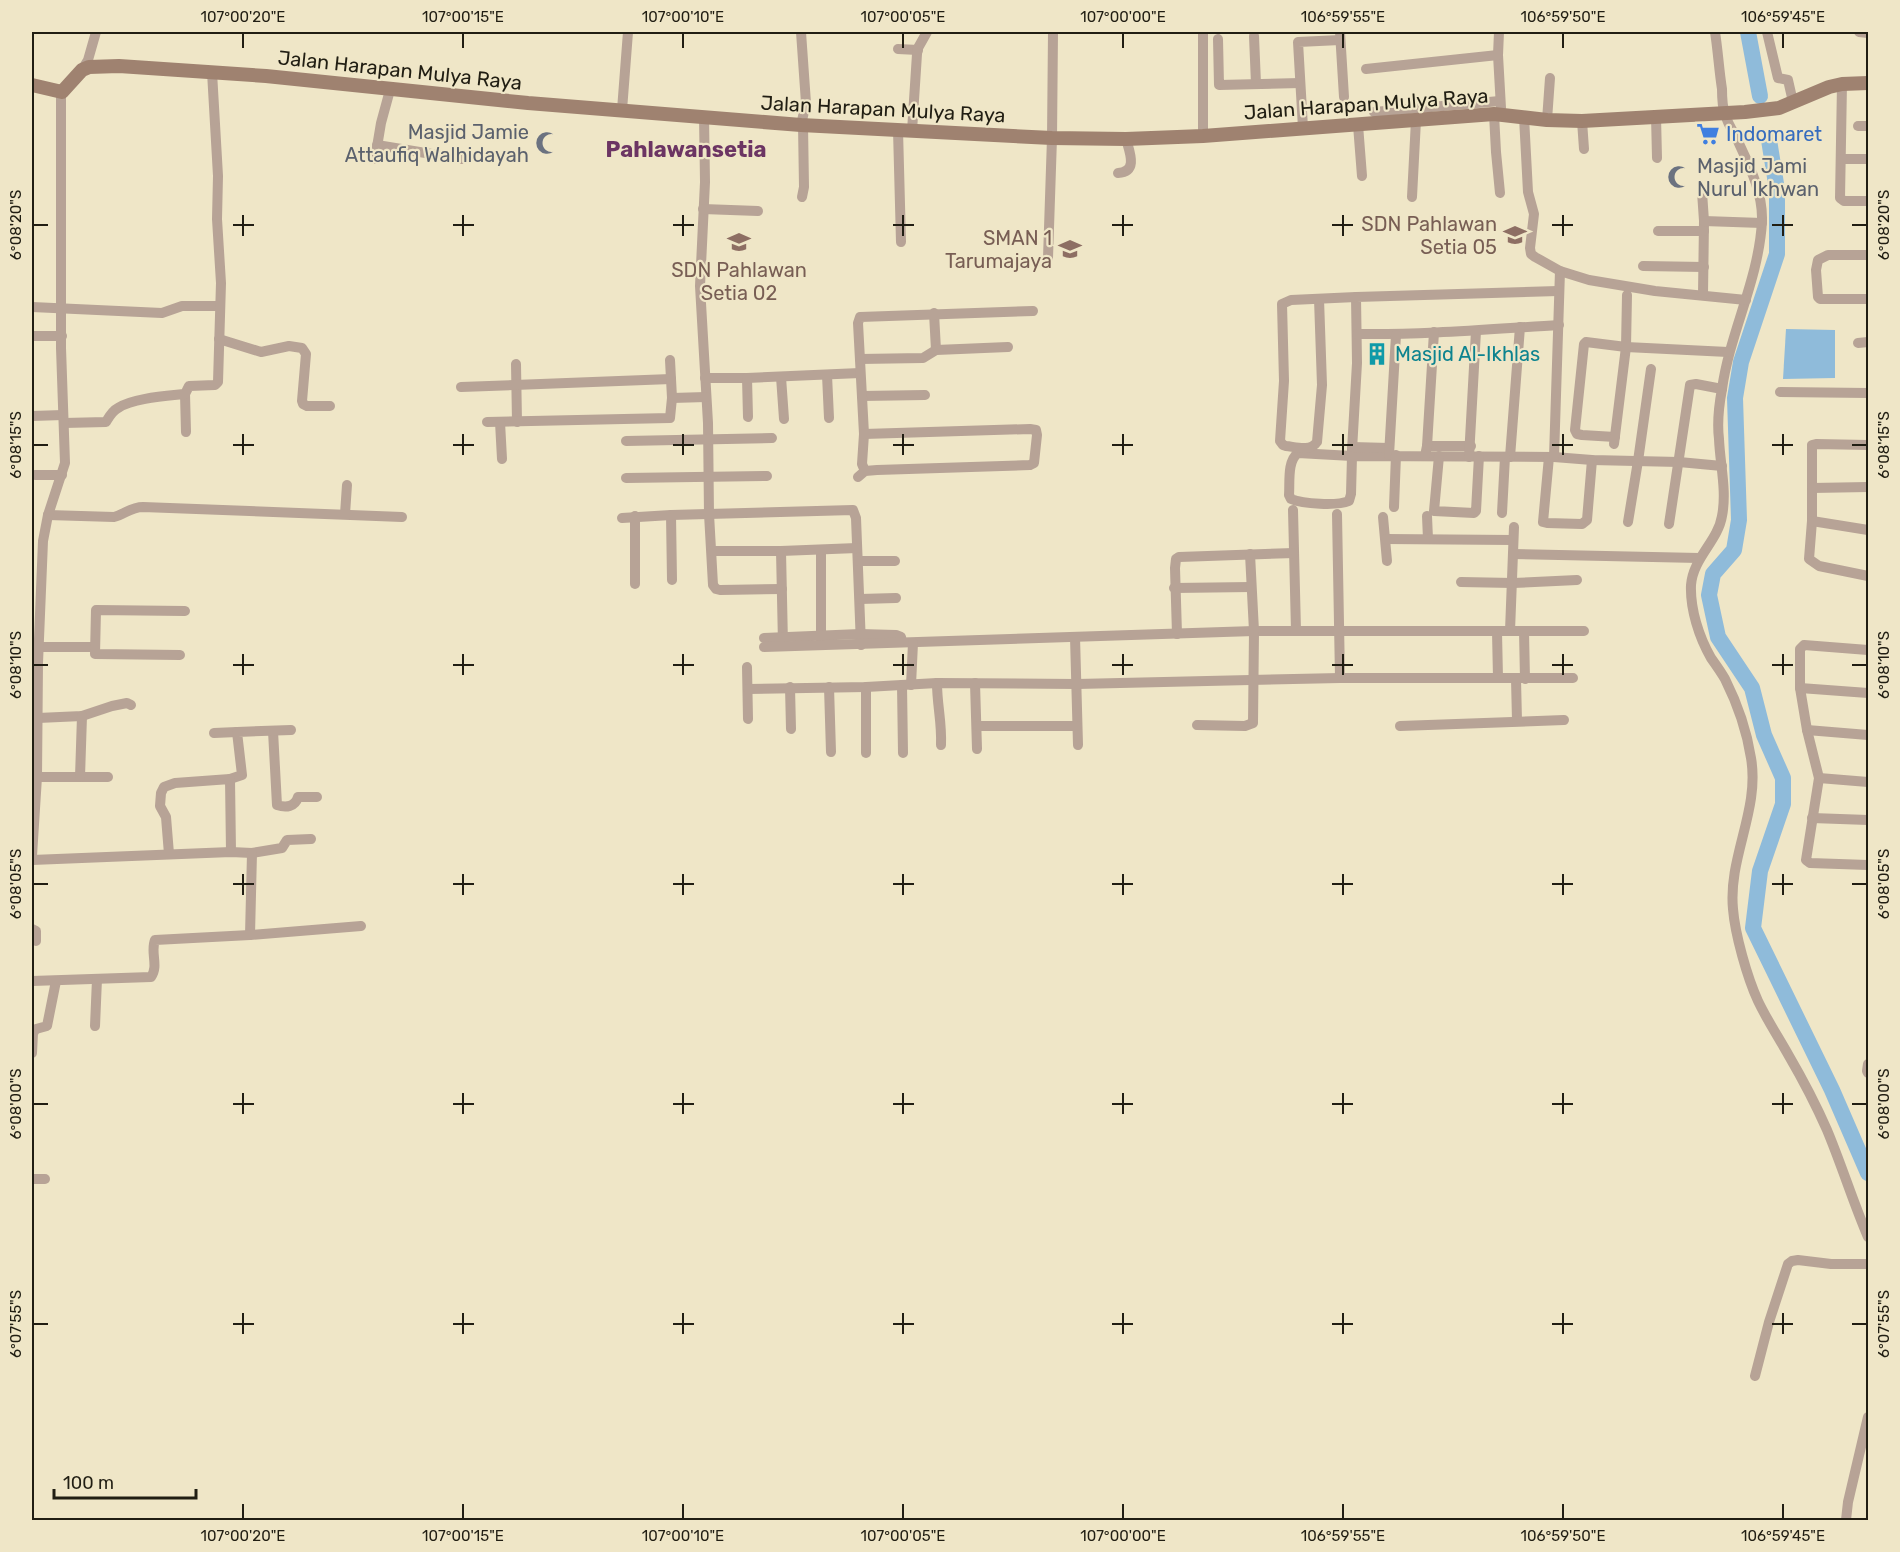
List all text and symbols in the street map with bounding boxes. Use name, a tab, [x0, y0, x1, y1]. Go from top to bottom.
text: 107°00'20"E	[201, 8, 285, 26]
text: 107°00'15"E	[422, 8, 504, 26]
text: 107°00'10"E	[642, 8, 724, 26]
text: 107°00'05"E	[861, 8, 945, 26]
text: 107°00'00"E	[1080, 8, 1166, 26]
text: 106°59'55"E	[1301, 8, 1385, 26]
text: 106°59'50"E	[1520, 8, 1606, 26]
text: 106°59'45"E	[1741, 8, 1825, 26]
street label: Jalan Harapan Mulya Raya	[277, 45, 523, 95]
street label: Jalan Harapan Mulya Raya	[1243, 83, 1489, 125]
street label: Jalan Harapan Mulya Raya	[760, 91, 1006, 127]
place label: Masjid Jamie Attaufiq Walhidayah	[345, 120, 529, 167]
supermarket icon: Indomaret	[1695, 121, 1721, 147]
place label: Indomaret	[1726, 122, 1822, 146]
mosque icon: Masjid Jamie Attaufiq Walhidayah	[534, 130, 560, 156]
district label: Pahlawansetia	[606, 136, 766, 163]
place label: Masjid Jami Nurul Ikhwan	[1697, 154, 1819, 201]
mosque icon: Masjid Jami Nurul Ikhwan	[1666, 164, 1692, 190]
text: 6°08'20"S	[7, 190, 25, 260]
text: 6°08'20"S	[1875, 190, 1893, 260]
place label: SDN Pahlawan Setia 05	[1361, 212, 1497, 259]
school or university icon: SDN Pahlawan Setia 05	[1502, 222, 1528, 248]
place label: SMAN 1 Tarumajaya	[945, 226, 1052, 273]
school or university icon: SDN Pahlawan Setia 02	[726, 229, 752, 255]
school or university icon: SMAN 1 Tarumajaya	[1057, 236, 1083, 262]
place label: SDN Pahlawan Setia 02	[671, 258, 807, 305]
building icon: Masjid Al-Ikhlas	[1364, 341, 1390, 367]
place label: Masjid Al-Ikhlas	[1395, 342, 1540, 366]
text: 6°08'15"S	[7, 411, 25, 479]
text: 6°08'15"S	[1875, 411, 1893, 479]
text: 6°08'10"S	[7, 631, 25, 699]
text: 6°08'10"S	[1875, 631, 1893, 699]
text: 6°08'05"S	[7, 849, 25, 919]
text: 6°08'05"S	[1875, 849, 1893, 919]
text: 6°08'00"S	[7, 1068, 25, 1140]
text: 6°08'00"S	[1875, 1068, 1893, 1140]
text: 6°07'55"S	[7, 1290, 25, 1358]
text: 6°07'55"S	[1875, 1290, 1893, 1358]
scale bar	[54, 1462, 196, 1500]
text: 100 m	[63, 1472, 114, 1494]
text: 107°00'20"E	[201, 1527, 285, 1545]
text: 107°00'15"E	[422, 1527, 504, 1545]
text: 107°00'10"E	[642, 1527, 724, 1545]
text: 107°00'05"E	[861, 1527, 945, 1545]
text: 107°00'00"E	[1080, 1527, 1166, 1545]
text: 106°59'55"E	[1301, 1527, 1385, 1545]
text: 106°59'50"E	[1520, 1527, 1606, 1545]
text: 106°59'45"E	[1741, 1527, 1825, 1545]

